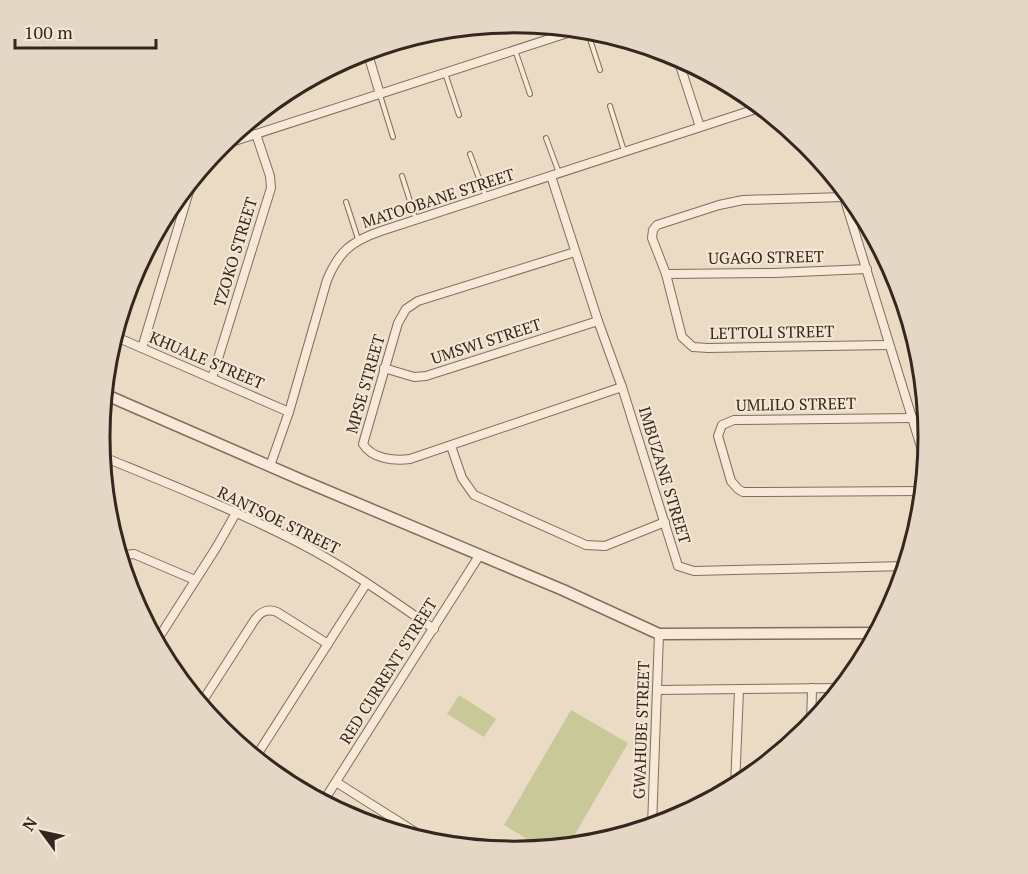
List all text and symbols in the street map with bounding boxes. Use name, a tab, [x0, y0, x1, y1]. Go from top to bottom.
scale bar	[15, 12, 156, 50]
text: 100 m	[24, 20, 73, 44]
street label: MATOOBANE STREET	[359, 163, 517, 233]
street label: TZOKO STREET	[208, 194, 262, 310]
street label: UGAGO STREET	[708, 245, 824, 269]
street label: UMSWI STREET	[428, 313, 544, 369]
street label: LETTOLI STREET	[709, 320, 835, 344]
street label: KHUALE STREET	[146, 326, 268, 394]
street label: MPSE STREET	[340, 332, 390, 436]
street label: UMLILO STREET	[736, 392, 856, 416]
street label: IMBUZANE STREET	[634, 404, 696, 546]
street label: RANTSOE STREET	[214, 481, 344, 559]
street label: RED CURRENT STREET	[334, 594, 442, 748]
street label: GWAHUBE STREET	[628, 661, 654, 799]
north arrow	[12, 802, 72, 862]
text: N	[17, 813, 42, 835]

